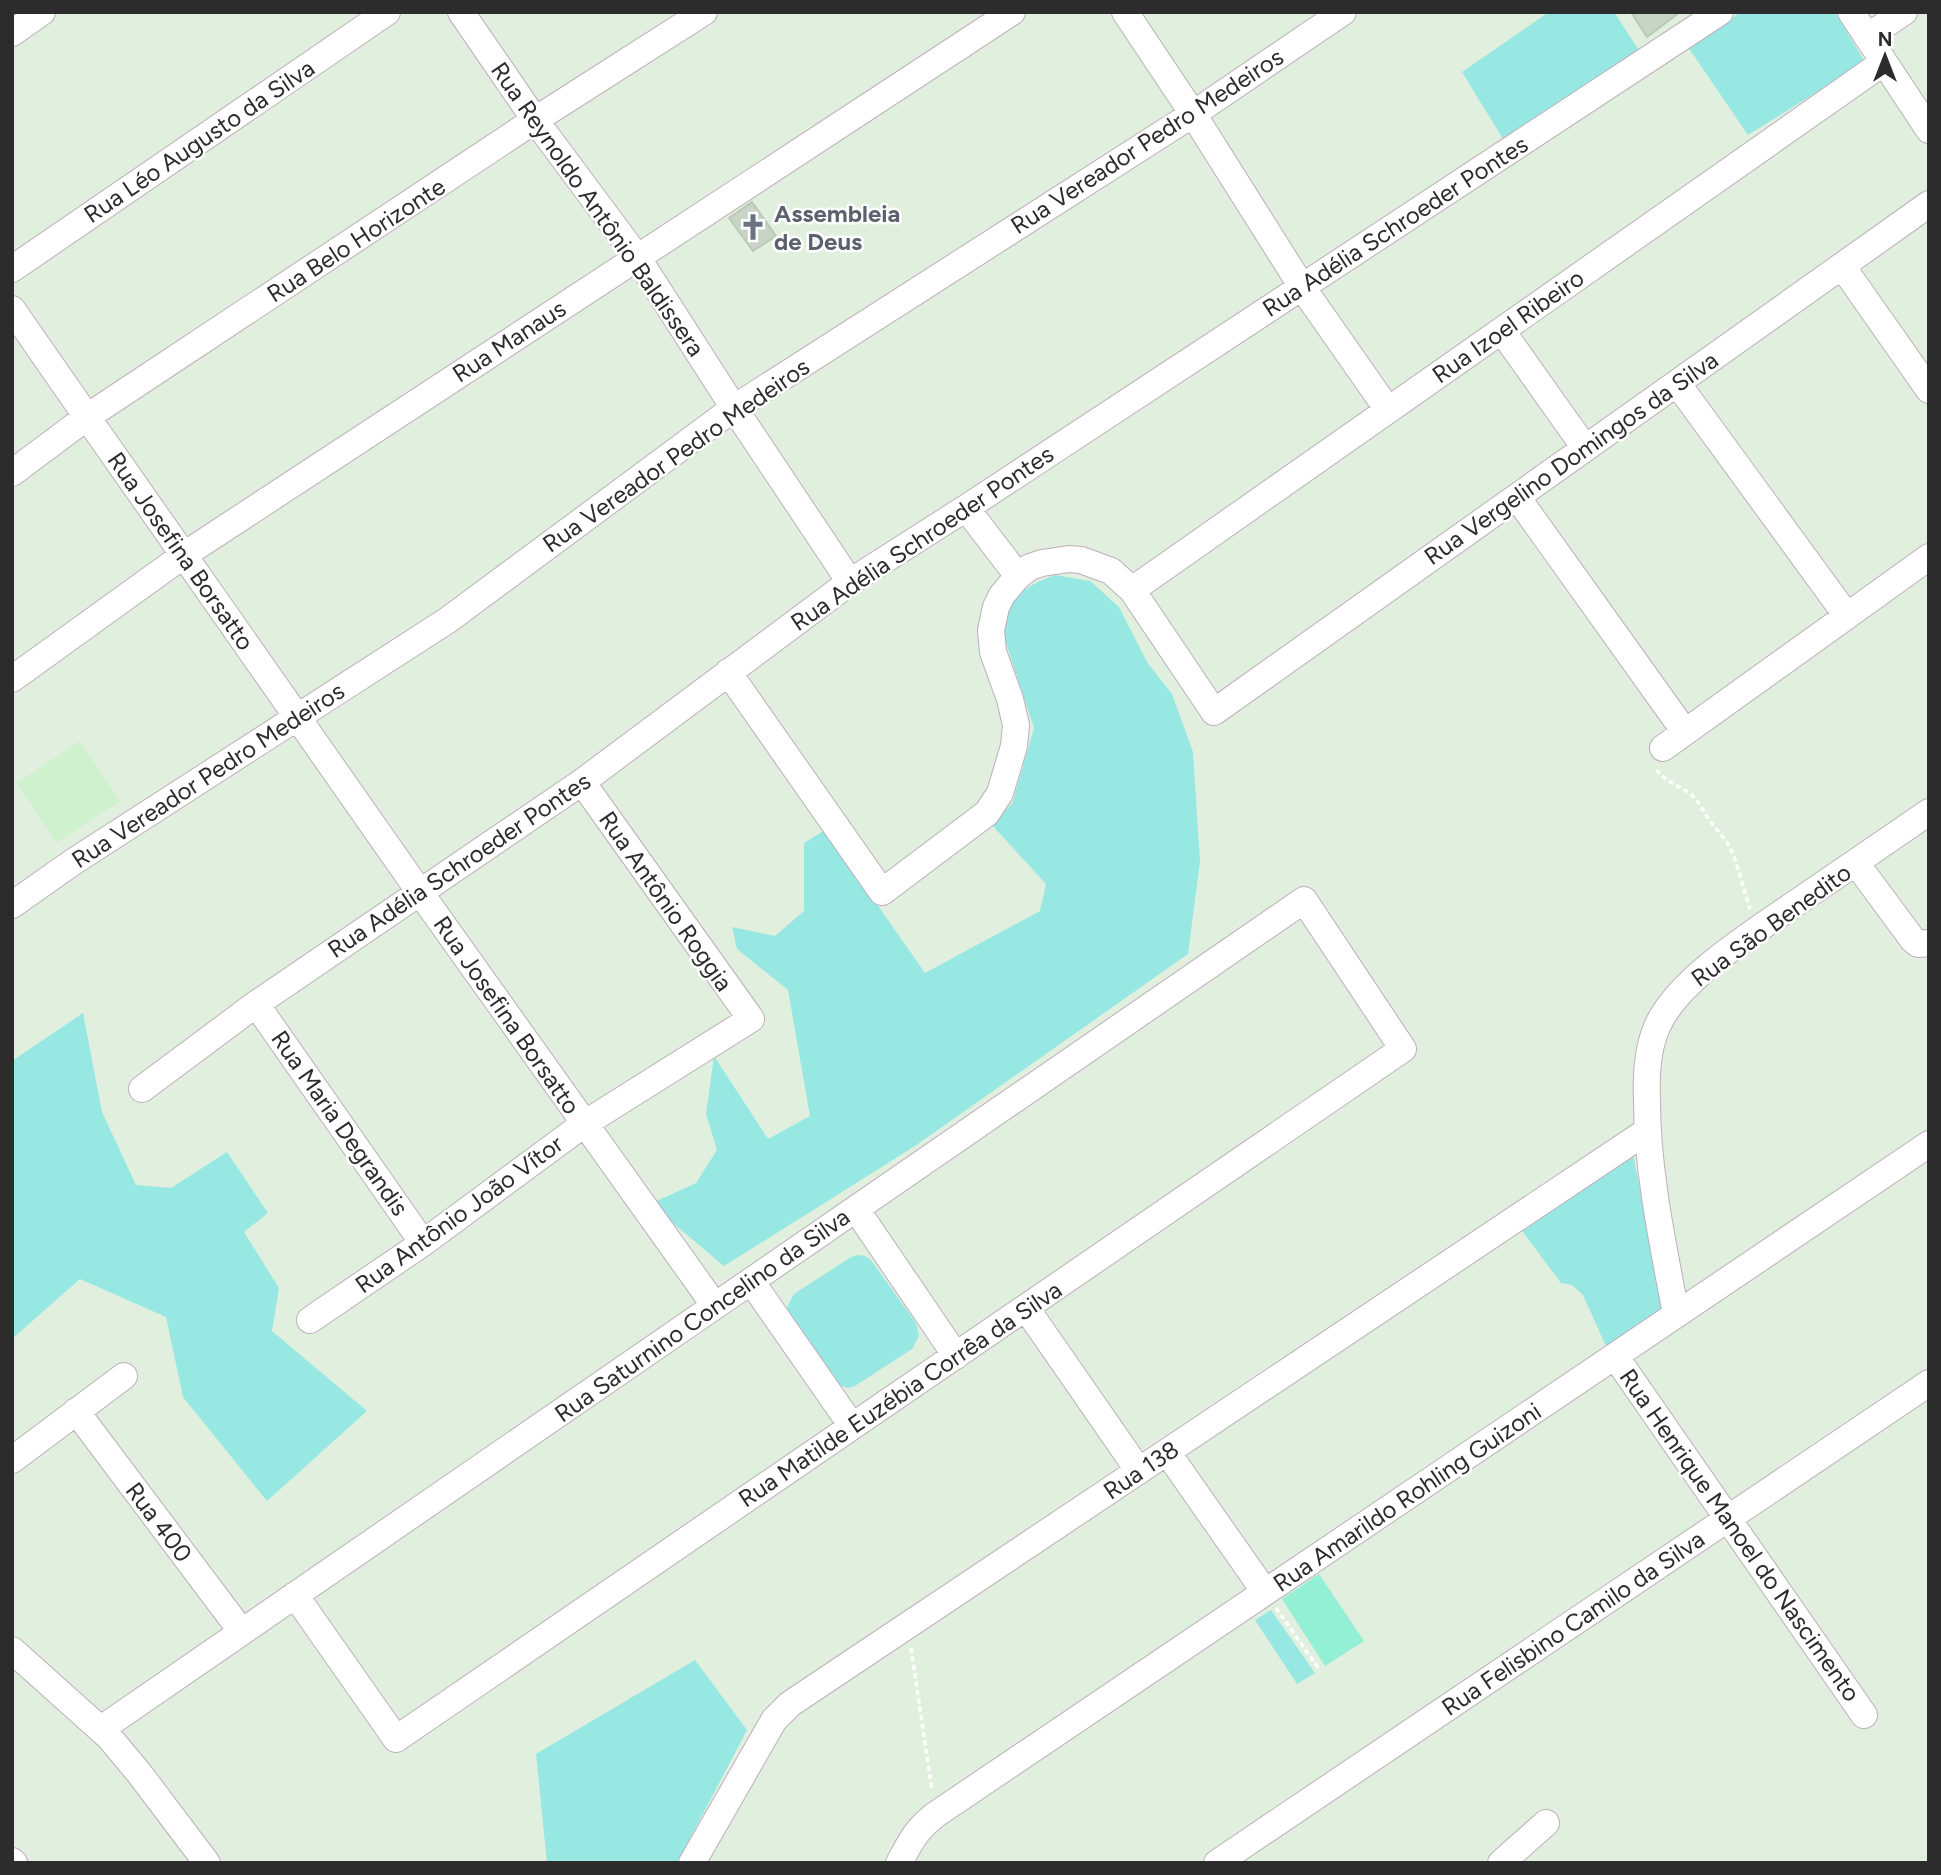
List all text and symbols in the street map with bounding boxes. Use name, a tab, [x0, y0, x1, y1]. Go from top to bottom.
north arrow	[1850, 21, 1920, 91]
text: N	[1878, 28, 1892, 51]
street label: Rua Vereador Pedro Medeiros	[1005, 42, 1289, 240]
street label: Rua Léo Augusto da Silva	[78, 53, 320, 229]
street label: Rua Reynoldo Antônio Baldissera	[485, 56, 711, 362]
street label: Rua Adélia Schroeder Pontes	[1257, 129, 1533, 323]
street label: Rua Belo Horizonte	[262, 172, 450, 308]
place label: Assembleia de Deus	[774, 199, 900, 256]
church icon: Assembleia de Deus	[738, 212, 768, 242]
street label: Rua Izoel Ribeiro	[1427, 263, 1589, 389]
street label: Rua Manaus	[447, 294, 571, 388]
street label: Rua Vergelino Domingos da Silva	[1419, 345, 1723, 571]
street label: Rua Vereador Pedro Medeiros	[537, 352, 815, 558]
street label: Rua Adélia Schroeder Pontes	[785, 439, 1059, 637]
street label: Rua Josefina Borsatto	[102, 446, 260, 656]
street label: Rua Vereador Pedro Medeiros	[66, 676, 350, 874]
street label: Rua Adélia Schroeder Pontes	[322, 766, 596, 964]
street label: Rua Antônio Roggia	[593, 805, 739, 997]
street label: Rua São Benedito	[1686, 857, 1856, 993]
street label: Rua Josefina Borsatto	[428, 910, 586, 1120]
street label: Rua Maria Degrandis	[265, 1025, 415, 1221]
street label: Rua Antônio João Vítor	[350, 1129, 568, 1299]
street label: Rua Saturnino Concelino da Silva	[549, 1202, 855, 1428]
street label: Rua Matilde Euzébia Corrêa da Silva	[733, 1275, 1067, 1513]
street label: Rua Henrique Manoel do Nascimento	[1614, 1363, 1866, 1707]
street label: Rua Amarildo Rohling Guizoni	[1268, 1396, 1546, 1598]
street label: Rua 138	[1098, 1434, 1184, 1506]
street label: Rua 400	[120, 1476, 198, 1568]
street label: Rua Felisbino Camilo da Silva	[1436, 1524, 1710, 1722]

